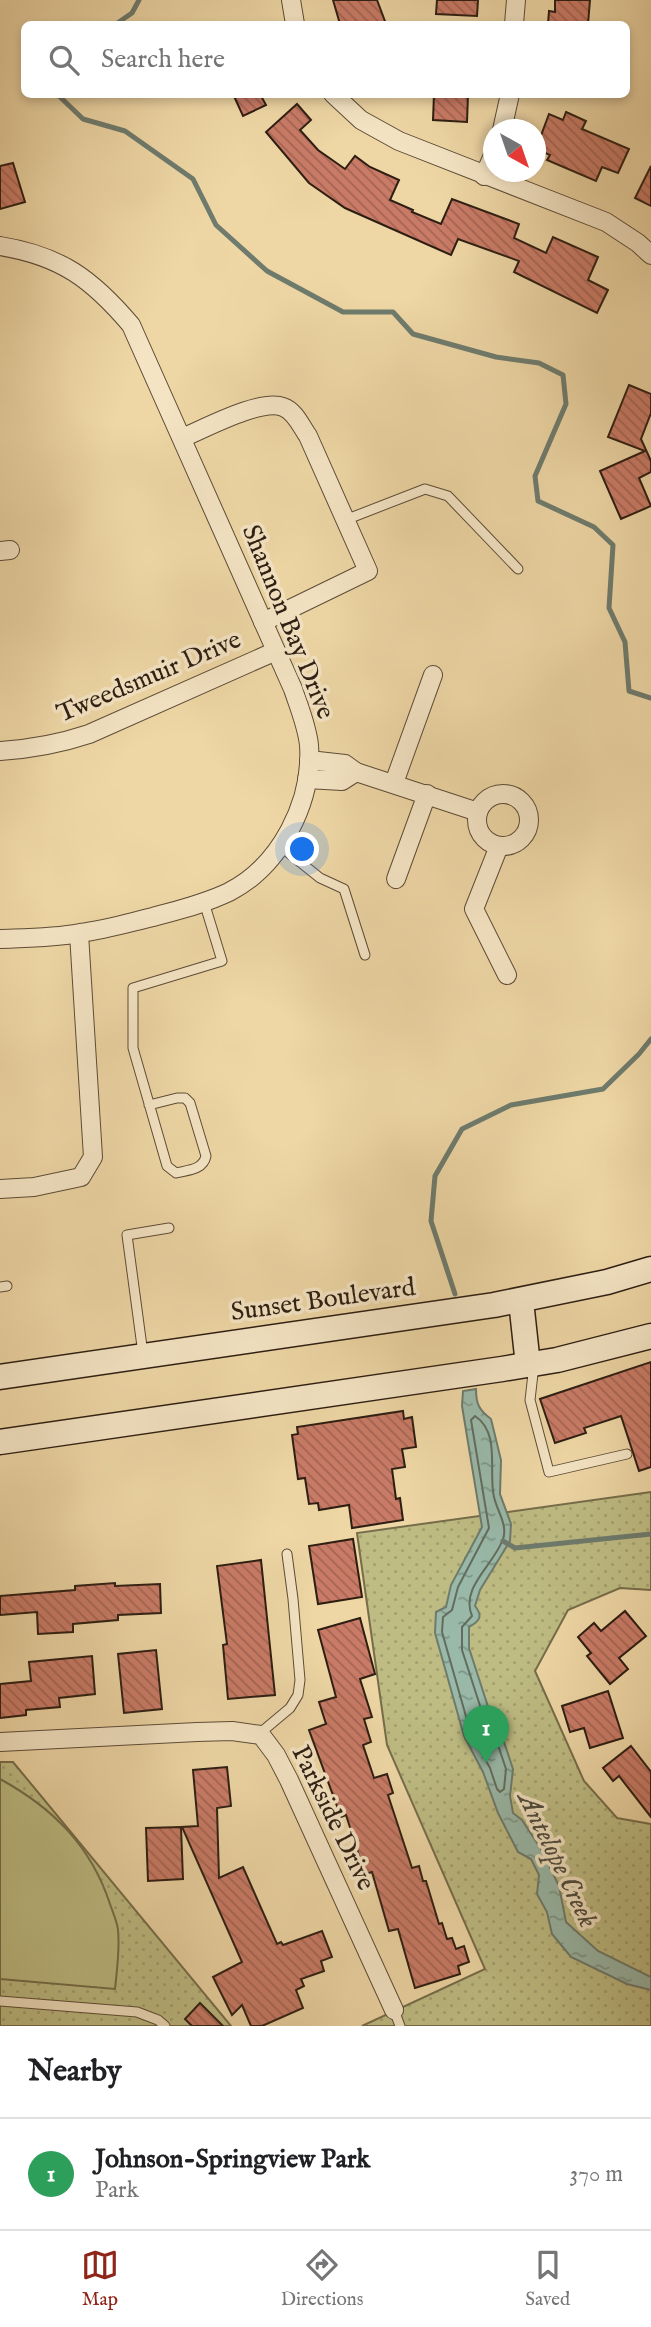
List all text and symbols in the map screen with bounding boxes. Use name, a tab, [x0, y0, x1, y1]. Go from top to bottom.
search box	[21, 21, 630, 98]
icon: search	[45, 41, 83, 79]
text: Search here	[101, 43, 225, 76]
north arrow	[483, 119, 546, 182]
street label: Shannon Bay Drive	[234, 520, 342, 724]
street label: Tweedsmuir Drive	[52, 623, 246, 731]
your location	[285, 832, 319, 866]
street label: Sunset Boulevard	[229, 1271, 418, 1329]
pin: 1	[463, 1705, 509, 1763]
street label: Parkside Drive	[284, 1740, 382, 1896]
water label: Antelope Creek	[508, 1784, 605, 1934]
text: Nearby	[28, 2053, 121, 2091]
text: Johnson-Springview Park	[95, 2143, 370, 2176]
text: 1	[47, 2160, 55, 2189]
text: 370 m	[570, 2160, 623, 2189]
text: Park	[95, 2176, 139, 2205]
tab: Map	[81, 2246, 119, 2312]
tab: Directions	[281, 2246, 363, 2312]
tab: Saved	[525, 2246, 570, 2312]

